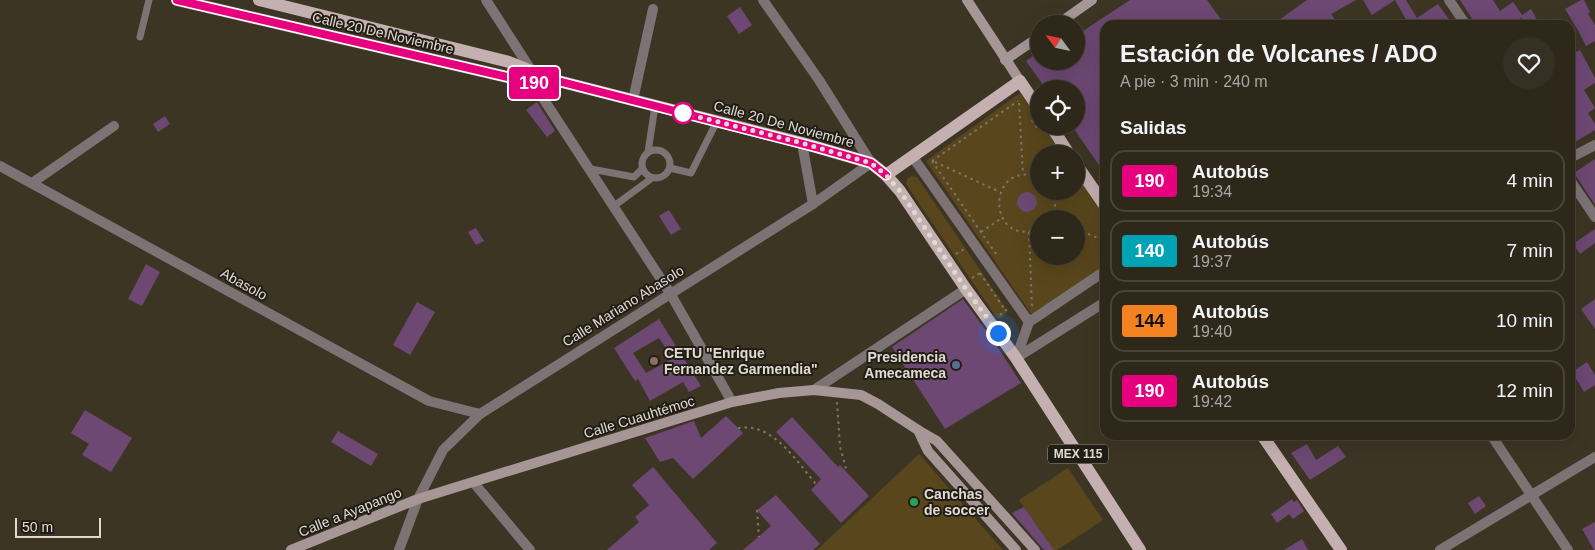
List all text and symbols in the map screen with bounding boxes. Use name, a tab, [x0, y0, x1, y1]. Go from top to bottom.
street label: Calle 20 De Noviembre	[311, 9, 456, 57]
north arrow	[1030, 15, 1085, 70]
map controls	[1030, 15, 1085, 265]
button: heart	[1503, 37, 1555, 89]
text: Estación de Volcanes / ADO	[1120, 40, 1437, 67]
line badge: 190	[505, 67, 563, 99]
text: 190	[519, 73, 549, 93]
text: A pie · 3 min · 240 m	[1120, 73, 1268, 90]
button: locate	[1030, 80, 1085, 135]
street label: Calle 20 De Noviembre	[712, 98, 856, 151]
unlabelled marker	[672, 102, 694, 124]
text: Salidas	[1120, 117, 1187, 138]
button: +	[1030, 145, 1085, 200]
text: Autobús	[1192, 161, 1269, 182]
text: 4 min	[1507, 170, 1553, 191]
text: 190	[1134, 171, 1165, 191]
text: 19:34	[1192, 183, 1232, 200]
button: −	[1030, 210, 1085, 265]
text: Autobús	[1192, 231, 1269, 252]
text: 7 min	[1507, 240, 1553, 261]
text: 140	[1134, 241, 1165, 261]
text: 19:37	[1192, 253, 1232, 270]
street label: Calle Mariano Abasolo	[559, 262, 687, 350]
street label: Abasolo	[218, 265, 270, 303]
text: Autobús	[1192, 301, 1269, 322]
text: 10 min	[1496, 310, 1553, 331]
text: 144	[1134, 311, 1165, 331]
your location	[986, 321, 1011, 346]
text: 19:40	[1192, 323, 1232, 340]
place label: CETU "Enrique Fernandez Garmendia"	[664, 345, 818, 377]
place label: Presidencia Amecameca	[864, 349, 946, 381]
marker: CETU "Enrique Fernandez Garmendia"	[648, 355, 660, 367]
marker: Presidencia Amecameca	[950, 359, 962, 371]
text: Autobús	[1192, 371, 1269, 392]
text: 12 min	[1496, 380, 1553, 401]
text: 190	[1134, 381, 1165, 401]
street label: Calle Cuauhtémoc	[582, 393, 696, 441]
text: 19:42	[1192, 393, 1232, 410]
road number: MEX 115	[1048, 444, 1108, 464]
street label: Calle a Ayapango	[296, 484, 404, 540]
place label: Canchas de soccer	[924, 486, 990, 518]
marker: Canchas de soccer	[908, 496, 920, 508]
scale bar	[15, 515, 101, 538]
text: 50 m	[22, 519, 53, 535]

